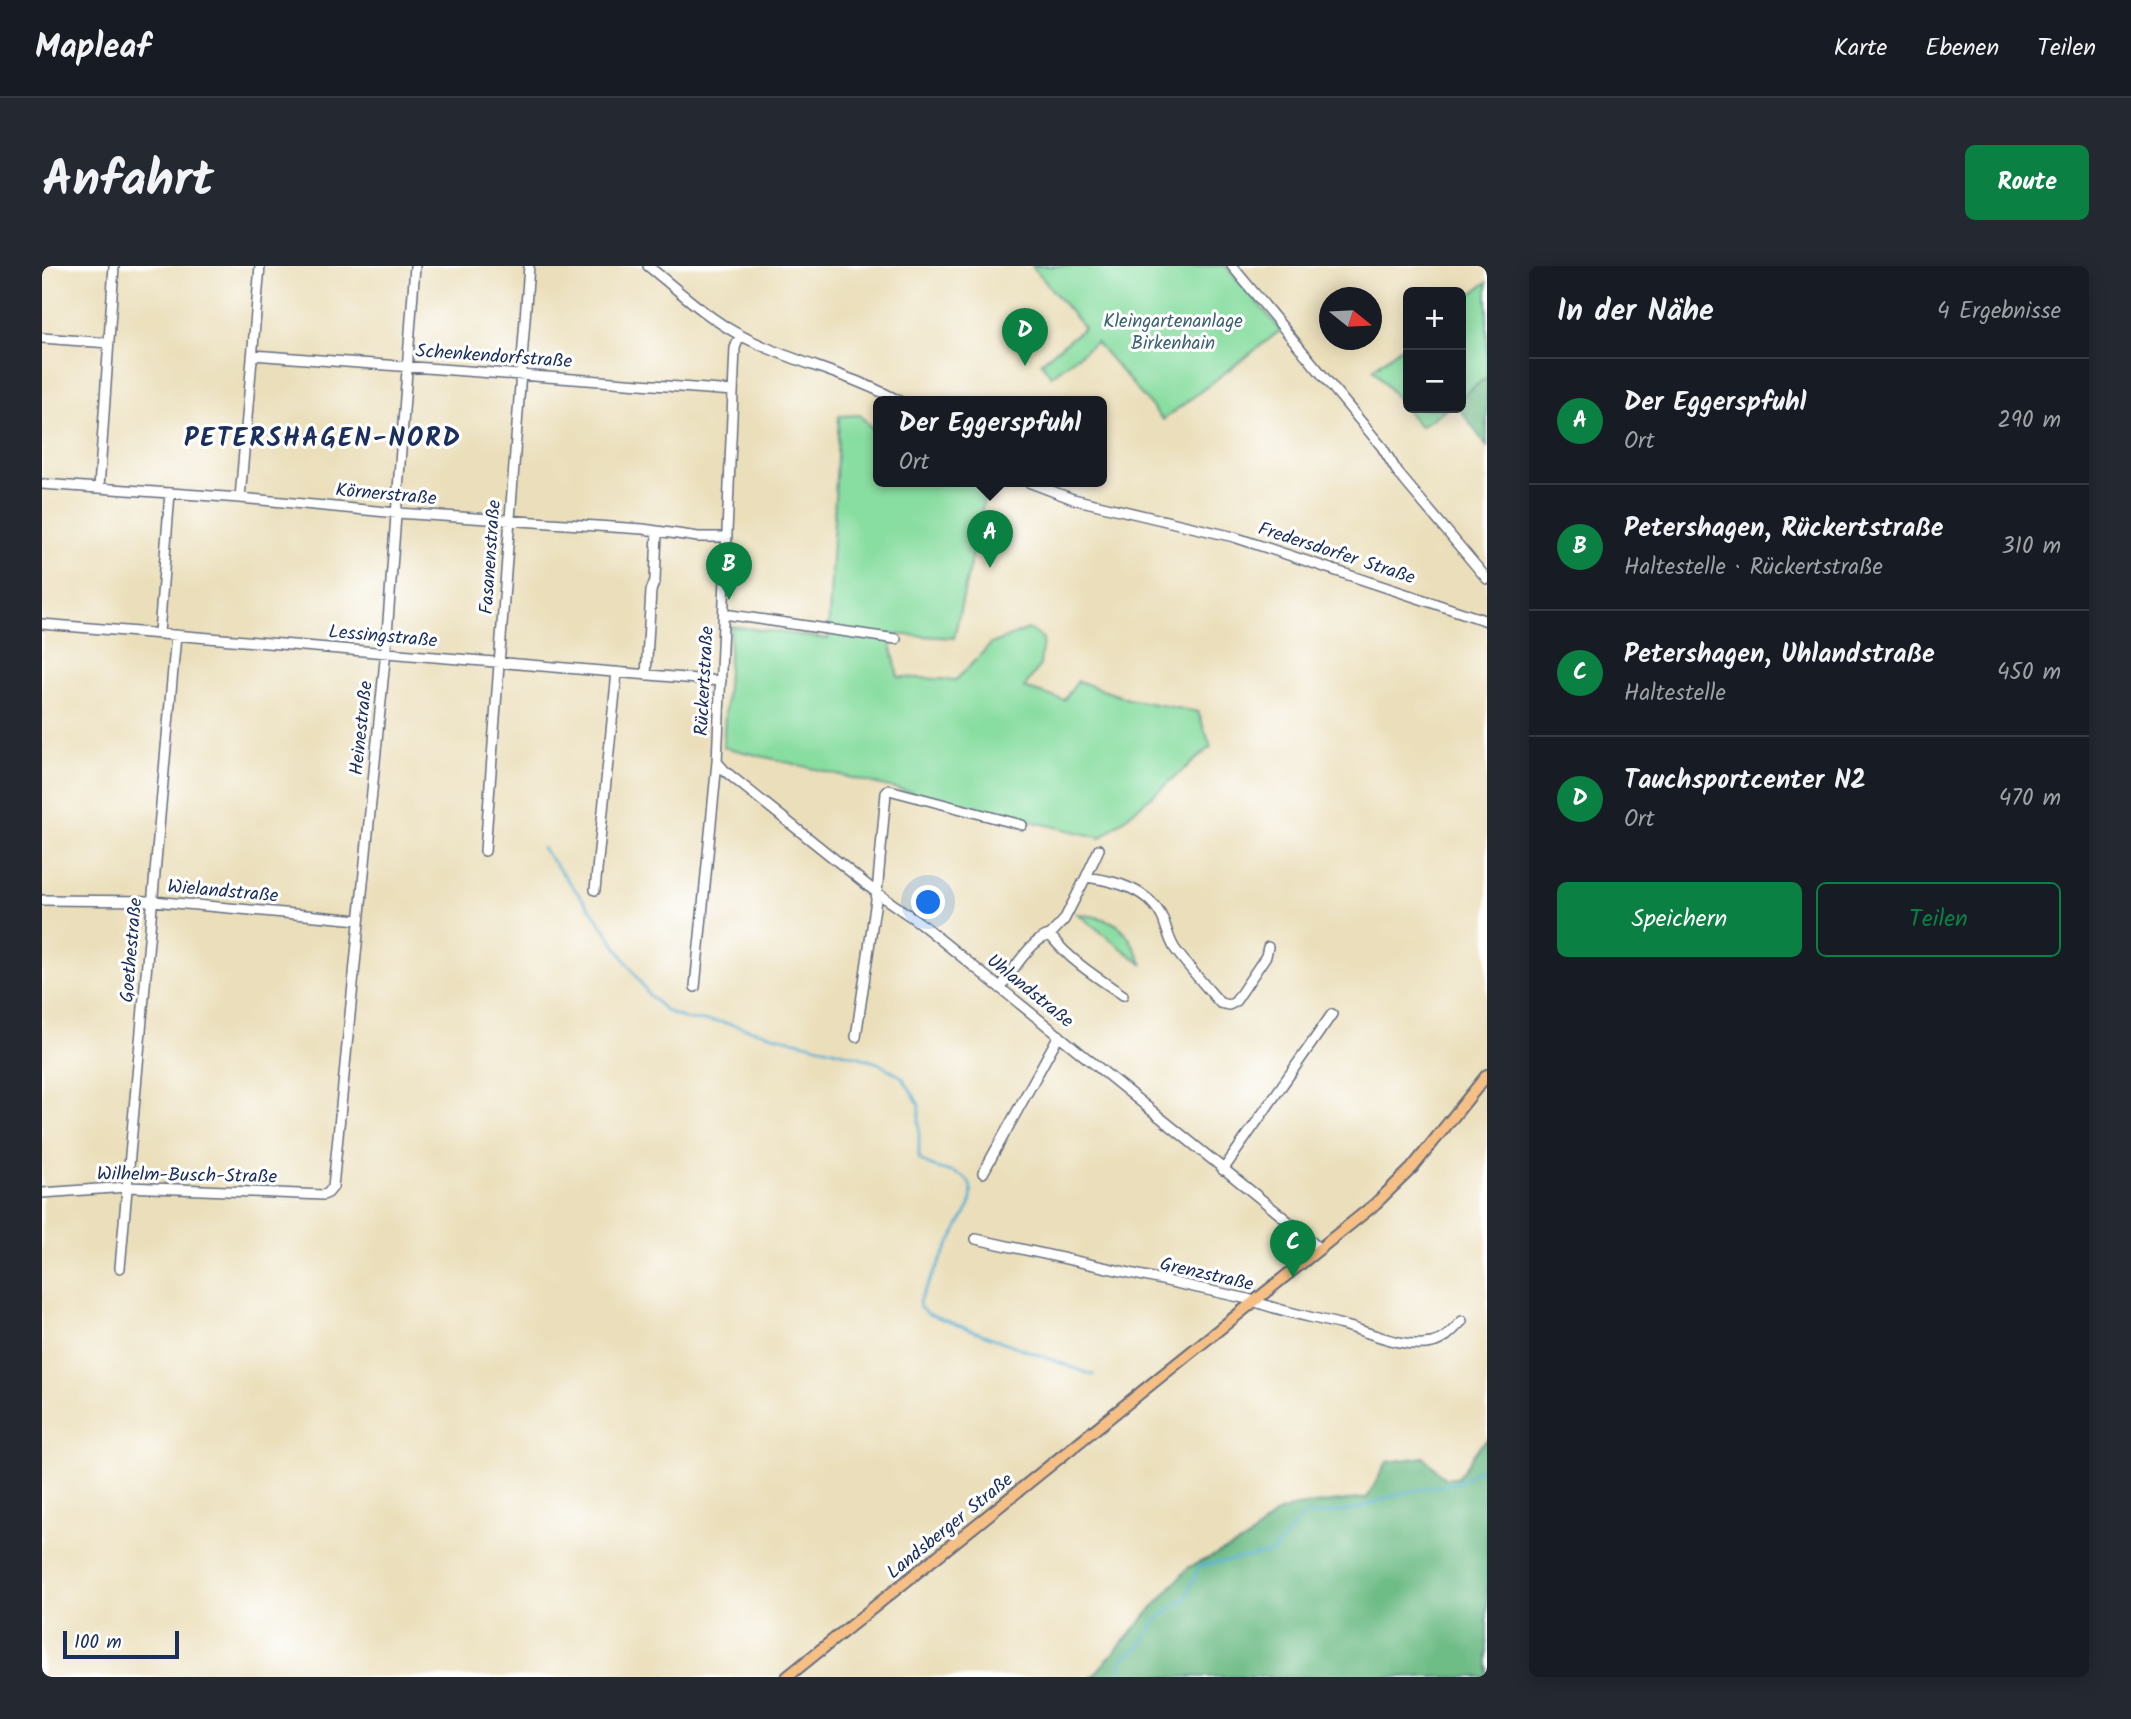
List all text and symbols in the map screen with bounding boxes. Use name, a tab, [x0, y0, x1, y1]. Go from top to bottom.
text: Mapleaf	[35, 22, 151, 75]
text: Karte	[1834, 29, 1887, 68]
text: Ebenen	[1925, 29, 1999, 68]
text: Teilen	[2037, 29, 2096, 68]
text: Anfahrt	[42, 143, 214, 221]
button: Route	[1965, 145, 2089, 220]
north arrow	[1319, 287, 1382, 350]
map controls	[1403, 287, 1466, 413]
button: +	[1403, 287, 1466, 350]
text: In der Nähe	[1557, 288, 1714, 336]
text: 4 Ergebnisse	[1937, 294, 2061, 330]
park label: Kleingartenanlage Birkenhain	[1103, 307, 1243, 359]
pin: D	[1002, 308, 1048, 366]
street label: Schenkendorfstraße	[415, 337, 574, 377]
button: −	[1403, 350, 1466, 413]
text: Der Eggerspfuhl	[1624, 382, 1807, 424]
popup	[873, 396, 1107, 487]
text: Der Eggerspfuhl	[899, 403, 1081, 445]
text: A	[1573, 403, 1587, 439]
text: 290 m	[1997, 403, 2061, 439]
district label: PETERSHAGEN-NORD	[184, 418, 462, 460]
text: Ort	[1624, 424, 1655, 460]
text: Ort	[899, 445, 929, 481]
street label: Körnerstraße	[334, 476, 438, 514]
street label: Fasanenstraße	[472, 498, 510, 616]
text: Petershagen, Rückertstraße	[1624, 508, 1944, 550]
pin: A	[967, 510, 1013, 568]
street label: Fredersdorfer Straße	[1254, 514, 1419, 594]
text: B	[1573, 529, 1587, 565]
text: 310 m	[2002, 529, 2061, 565]
pin: B	[706, 542, 752, 600]
text: Haltestelle · Rückertstraße	[1624, 550, 1883, 586]
street label: Lessingstraße	[327, 617, 439, 657]
street label: Rückertstraße	[687, 625, 723, 737]
text: Petershagen, Uhlandstraße	[1624, 634, 1935, 676]
text: C	[1573, 655, 1587, 691]
text: 450 m	[1997, 655, 2061, 691]
text: Haltestelle	[1624, 676, 1726, 712]
street label: Heinestraße	[342, 679, 382, 777]
text: Tauchsportcenter N2	[1624, 760, 1866, 802]
text: D	[1572, 781, 1588, 817]
text: 470 m	[1999, 781, 2061, 817]
text: Ort	[1624, 802, 1655, 838]
street label: Wielandstraße	[166, 872, 280, 912]
button: Speichern	[1557, 882, 1802, 957]
button: Teilen	[1816, 882, 2061, 957]
your location	[911, 885, 945, 919]
street label: Goethestraße	[112, 896, 152, 1004]
street label: Uhlandstraße	[979, 947, 1080, 1037]
street label: Wilhelm-Busch-Straße	[97, 1159, 278, 1193]
pin: C	[1270, 1220, 1316, 1278]
street label: Grenzstraße	[1157, 1250, 1257, 1300]
street label: Landsberger Straße	[880, 1466, 1021, 1587]
scale bar	[63, 1628, 178, 1660]
text: 100 m	[74, 1628, 122, 1658]

